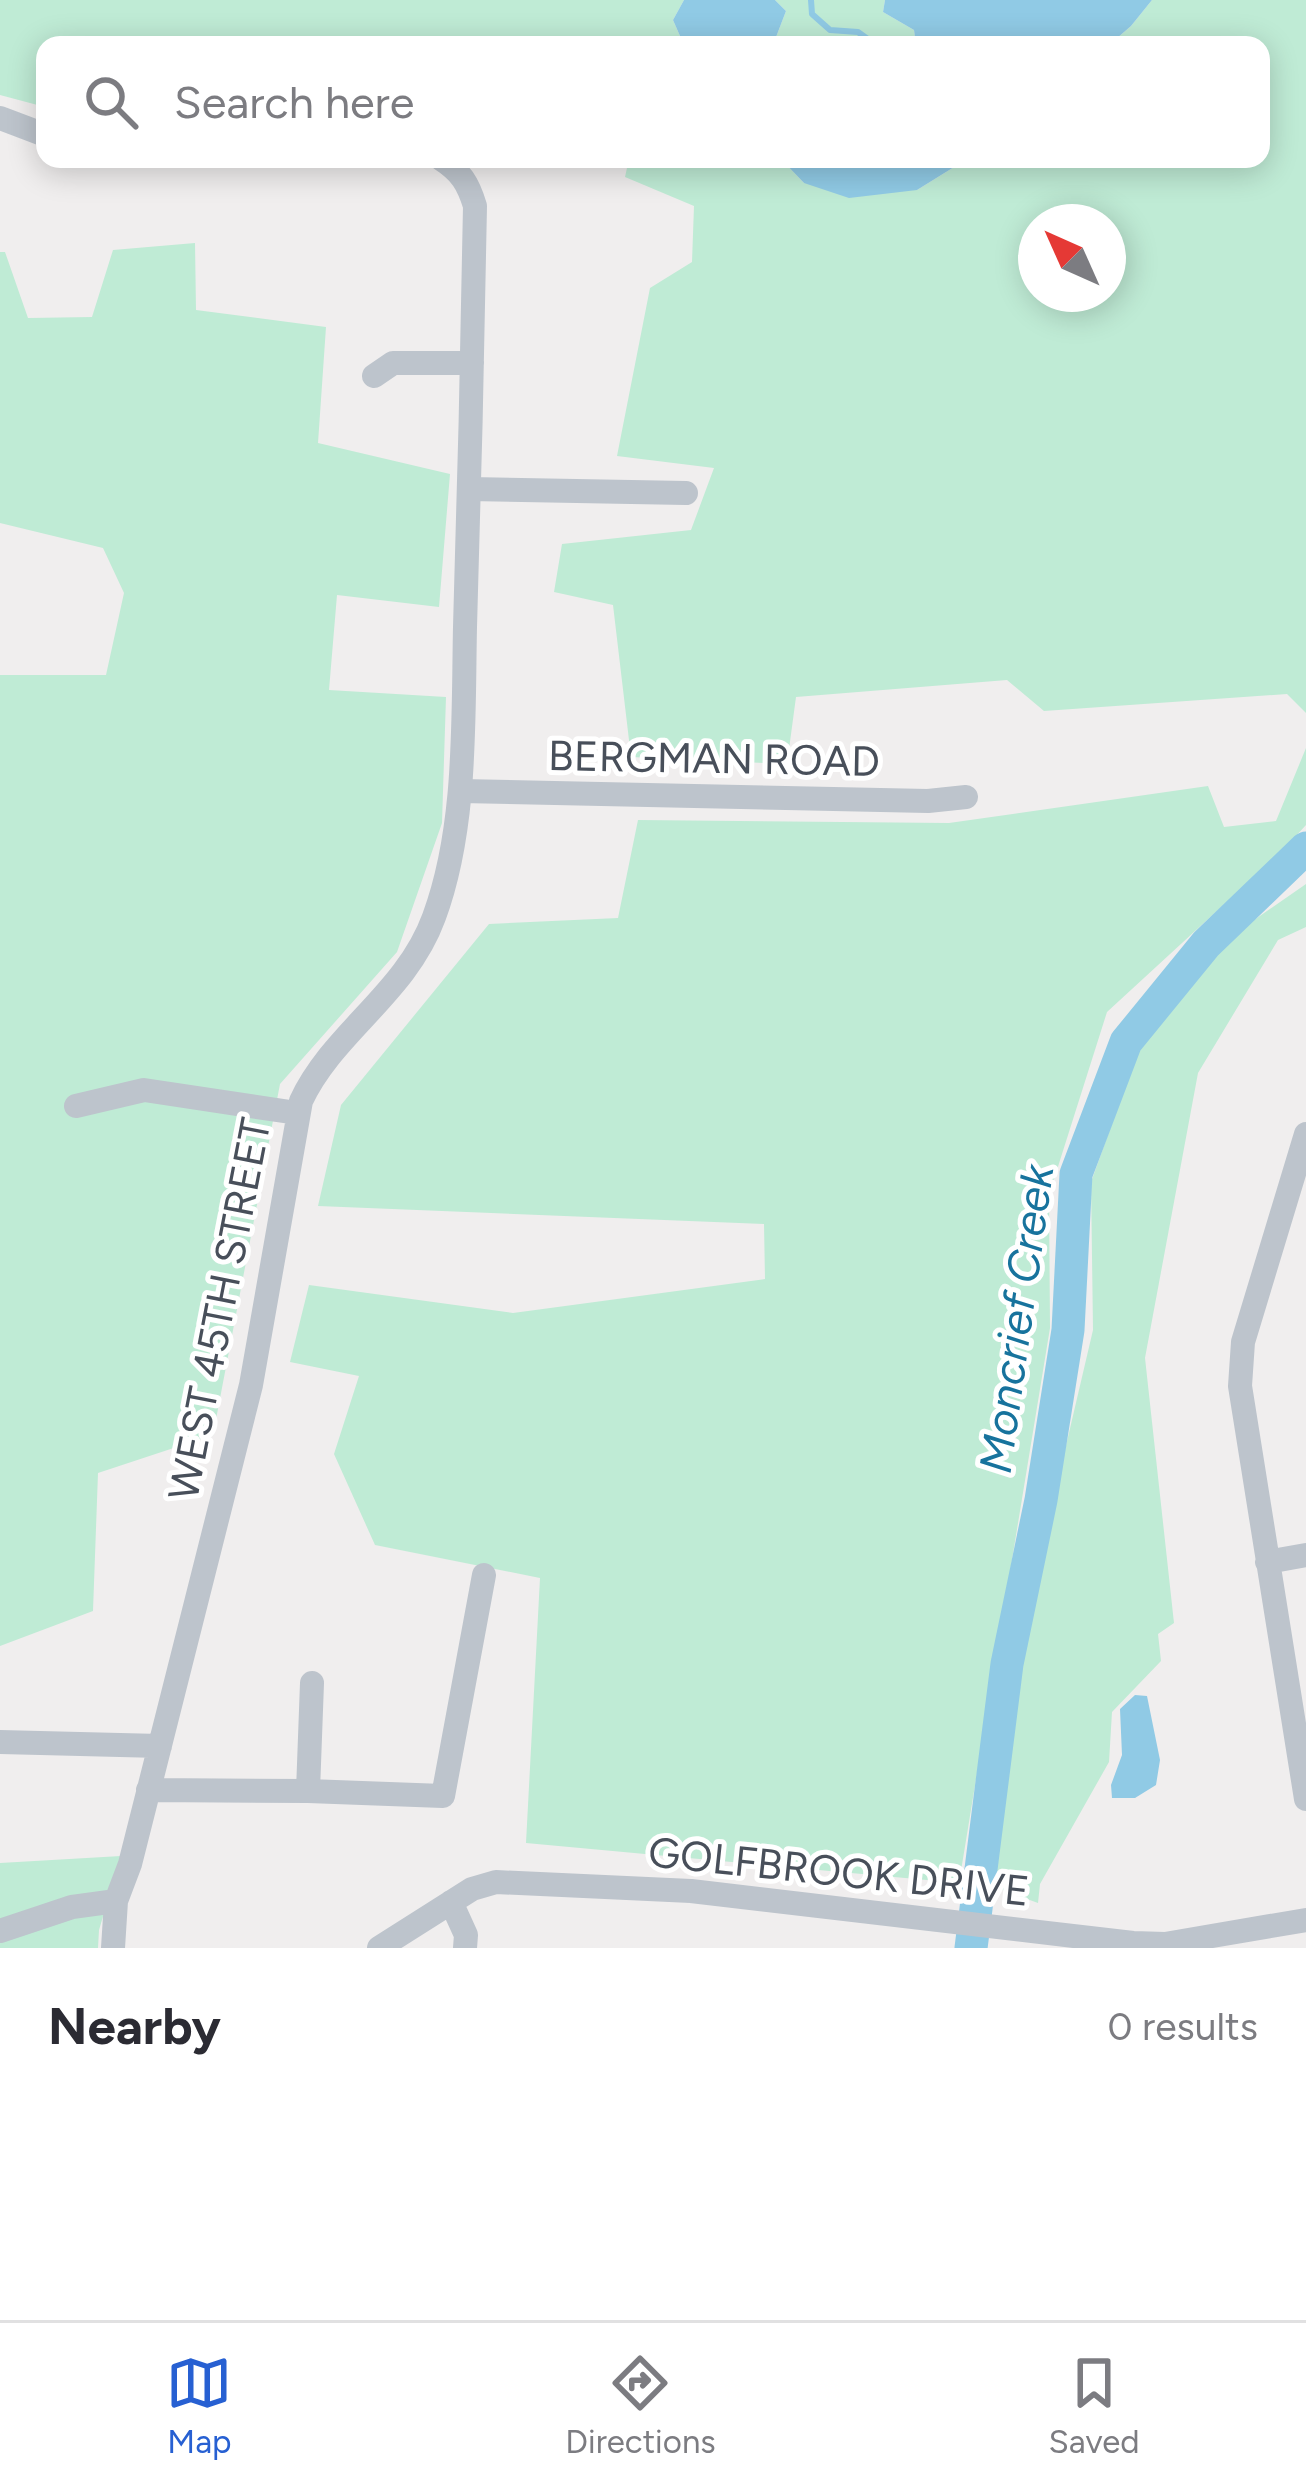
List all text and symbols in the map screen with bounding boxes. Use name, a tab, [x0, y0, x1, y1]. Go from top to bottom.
search box	[36, 36, 1270, 168]
icon: search	[78, 69, 144, 135]
text: Search here	[174, 75, 414, 129]
north arrow	[1018, 204, 1126, 312]
street label: BERGMAN ROAD	[548, 730, 880, 787]
street label: WEST 45TH STREET	[157, 1114, 282, 1504]
water label: Moncrief Creek	[968, 1160, 1065, 1477]
street label: GOLFBROOK DRIVE	[646, 1826, 1032, 1917]
text: Nearby	[48, 1996, 221, 2057]
text: 0 results	[1107, 2003, 1258, 2050]
tab: Map	[166, 2350, 232, 2461]
tab: Directions	[565, 2350, 716, 2461]
tab: Saved	[1049, 2350, 1140, 2461]

